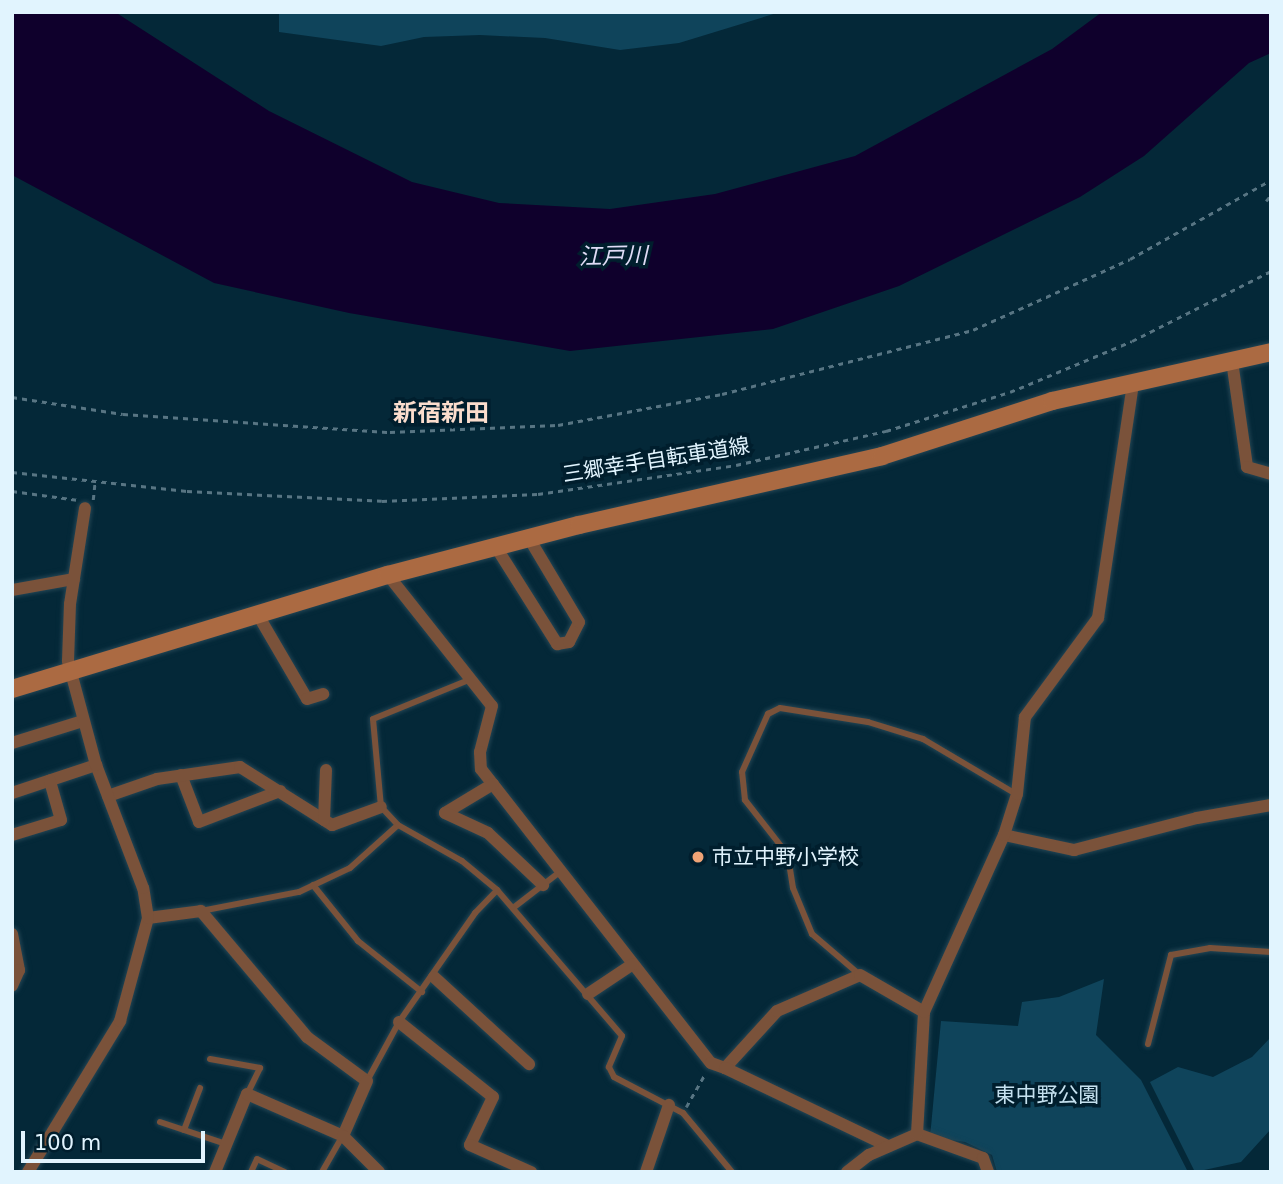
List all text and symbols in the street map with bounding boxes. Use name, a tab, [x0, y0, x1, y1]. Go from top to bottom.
water label: 江戸川	[578, 242, 648, 270]
district label: 新宿新田	[393, 400, 489, 428]
street label: 三郷幸手自転車道線	[561, 433, 751, 487]
place label: 市立中野小学校	[712, 844, 859, 870]
marker: 市立中野小学校	[690, 849, 706, 865]
park label: 東中野公園	[995, 1082, 1099, 1108]
scale bar	[24, 1118, 208, 1162]
text: 100 m	[34, 1131, 101, 1155]

